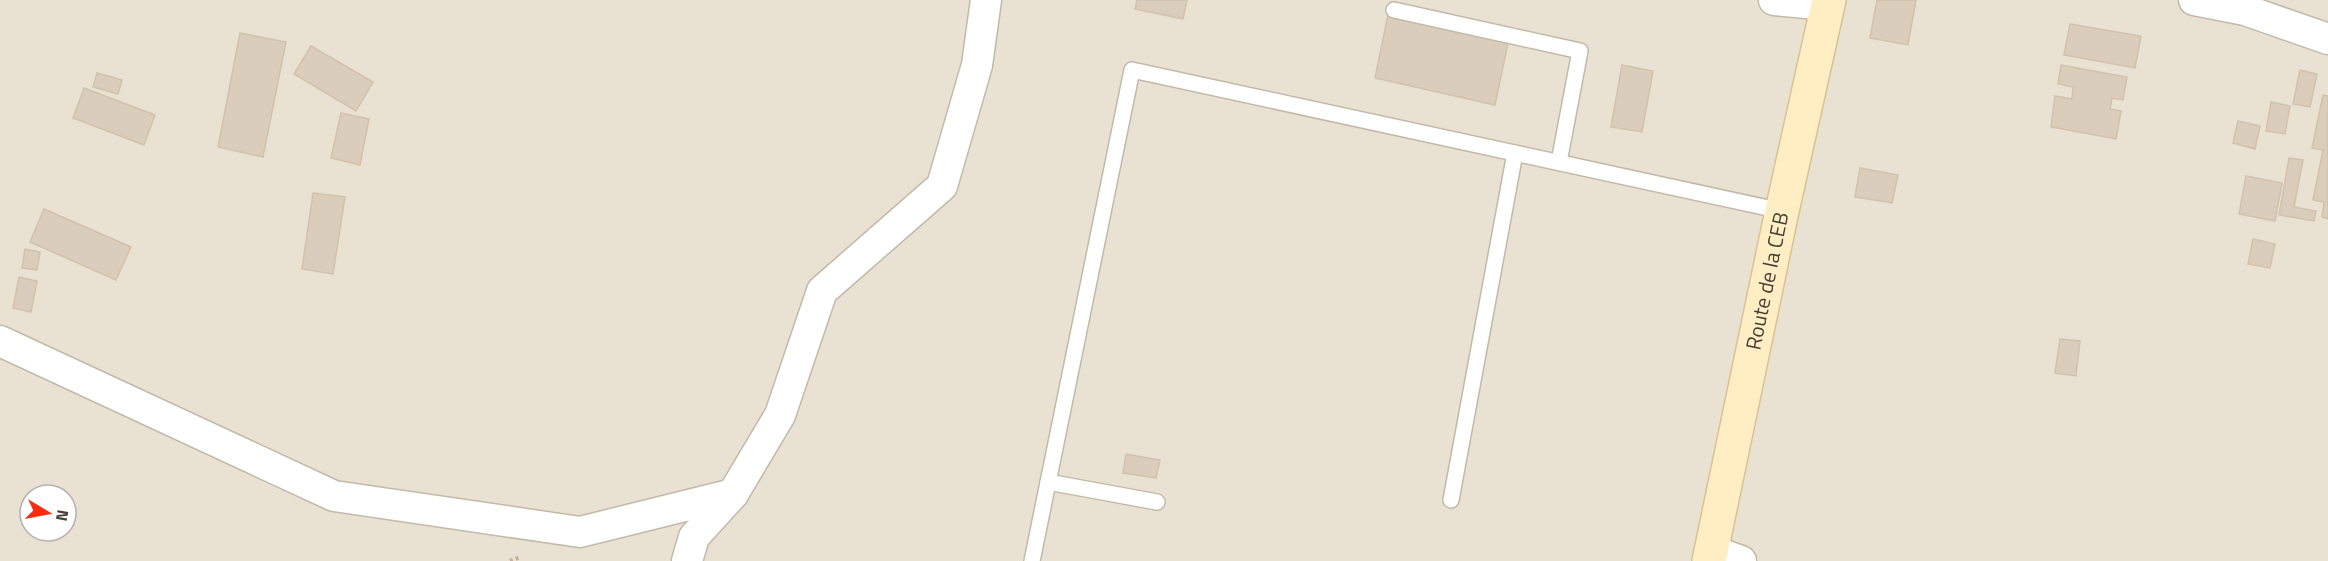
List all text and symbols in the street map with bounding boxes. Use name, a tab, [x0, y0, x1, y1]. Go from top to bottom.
street label: Route de la CEB	[1736, 209, 1796, 353]
north arrow	[18, 483, 78, 543]
text: N	[50, 508, 76, 523]

